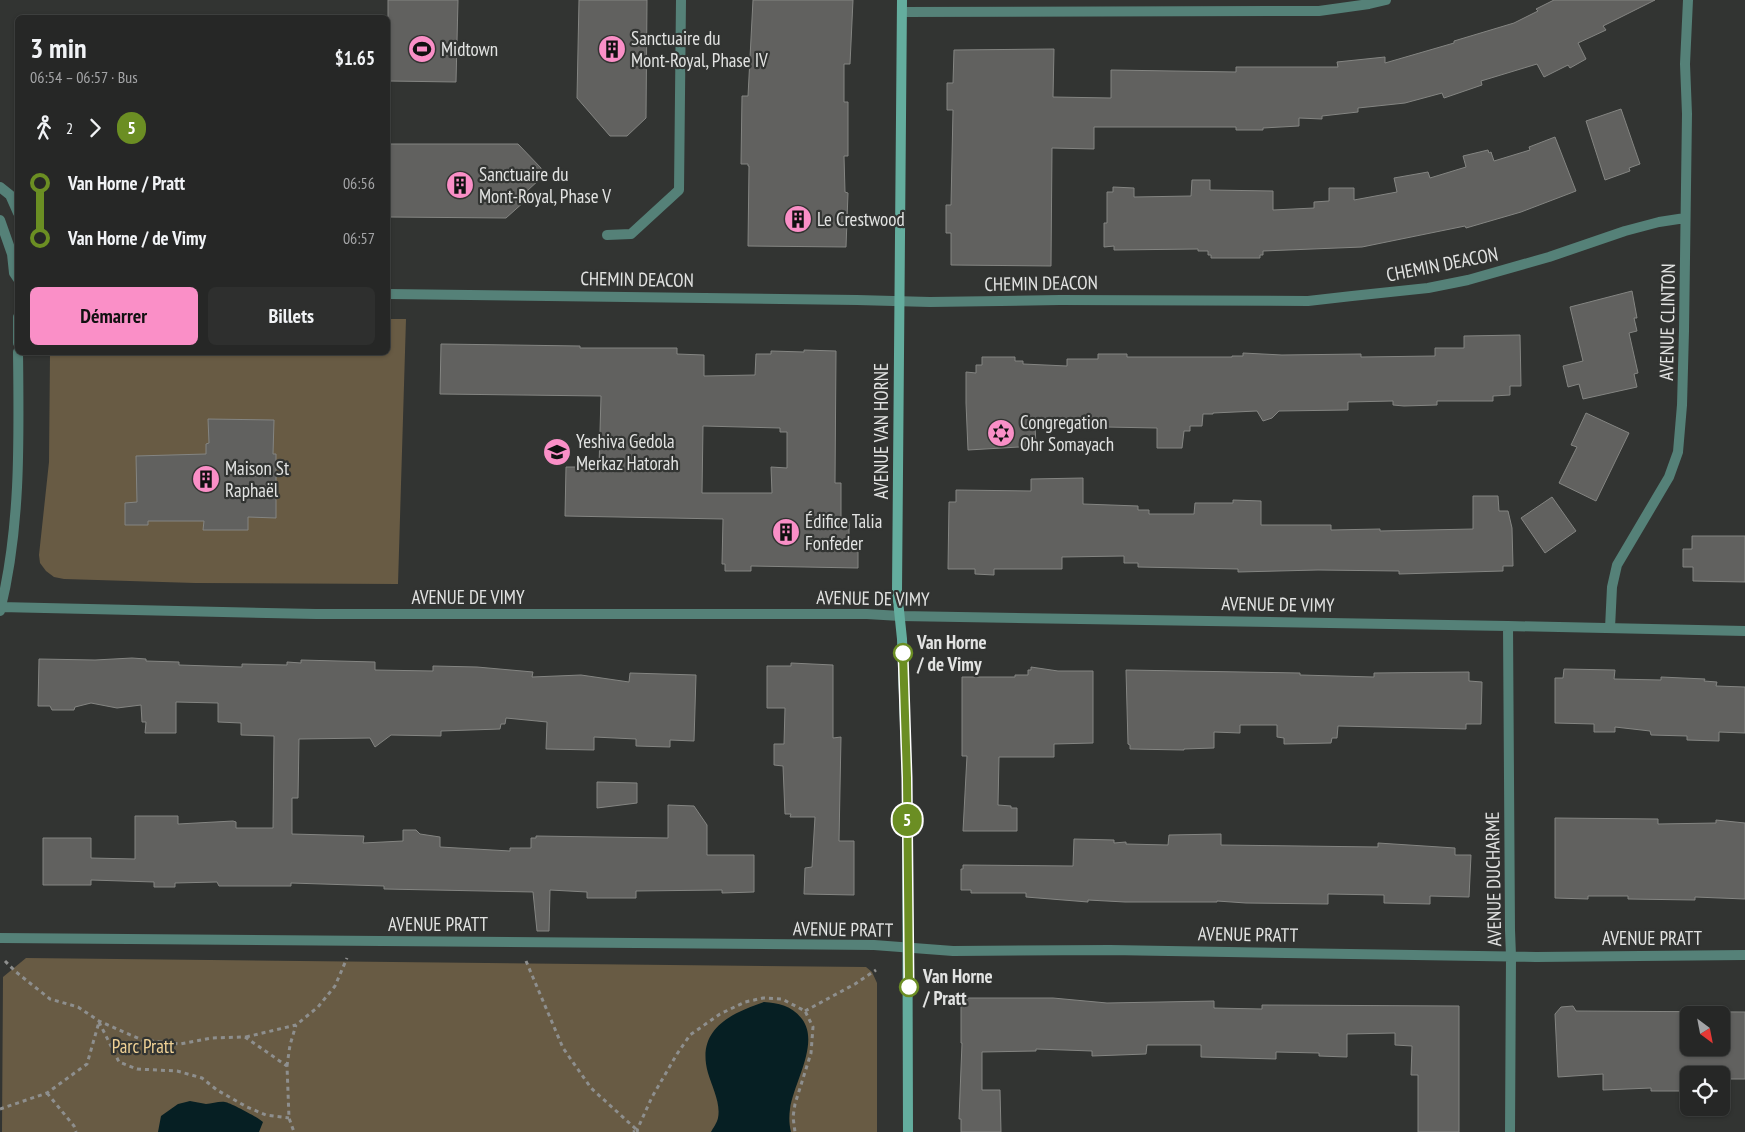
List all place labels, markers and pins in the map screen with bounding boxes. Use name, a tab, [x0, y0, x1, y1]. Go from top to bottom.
place label: Sanctuaire du Mont-Royal, Phase IV	[631, 26, 768, 72]
sports icon: Midtown	[407, 34, 437, 64]
building icon: Sanctuaire du Mont-Royal, Phase IV	[597, 34, 627, 64]
place label: Midtown	[441, 37, 498, 61]
place label: Sanctuaire du Mont-Royal, Phase V	[479, 162, 611, 208]
building icon: Sanctuaire du Mont-Royal, Phase V	[445, 170, 475, 200]
building icon: Le Crestwood	[783, 204, 813, 234]
place label: Le Crestwood	[817, 207, 905, 231]
place label: Congregation Ohr Somayach	[1020, 410, 1114, 456]
synagogue icon: Congregation Ohr Somayach	[986, 418, 1016, 448]
place label: Yeshiva Gedola Merkaz Hatorah	[576, 429, 679, 475]
school or university icon: Yeshiva Gedola Merkaz Hatorah	[542, 437, 572, 467]
place label: Maison St Raphaël	[225, 456, 290, 502]
building icon: Maison St Raphaël	[191, 464, 221, 494]
place label: Édifice Talia Fonfeder	[805, 509, 882, 555]
building icon: Édifice Talia Fonfeder	[771, 517, 801, 547]
place label: Van Horne / de Vimy	[916, 630, 987, 676]
marker: Van Horne / de Vimy	[893, 643, 913, 663]
place label: Van Horne / Pratt	[922, 964, 993, 1010]
marker: Van Horne / Pratt	[899, 977, 919, 997]

